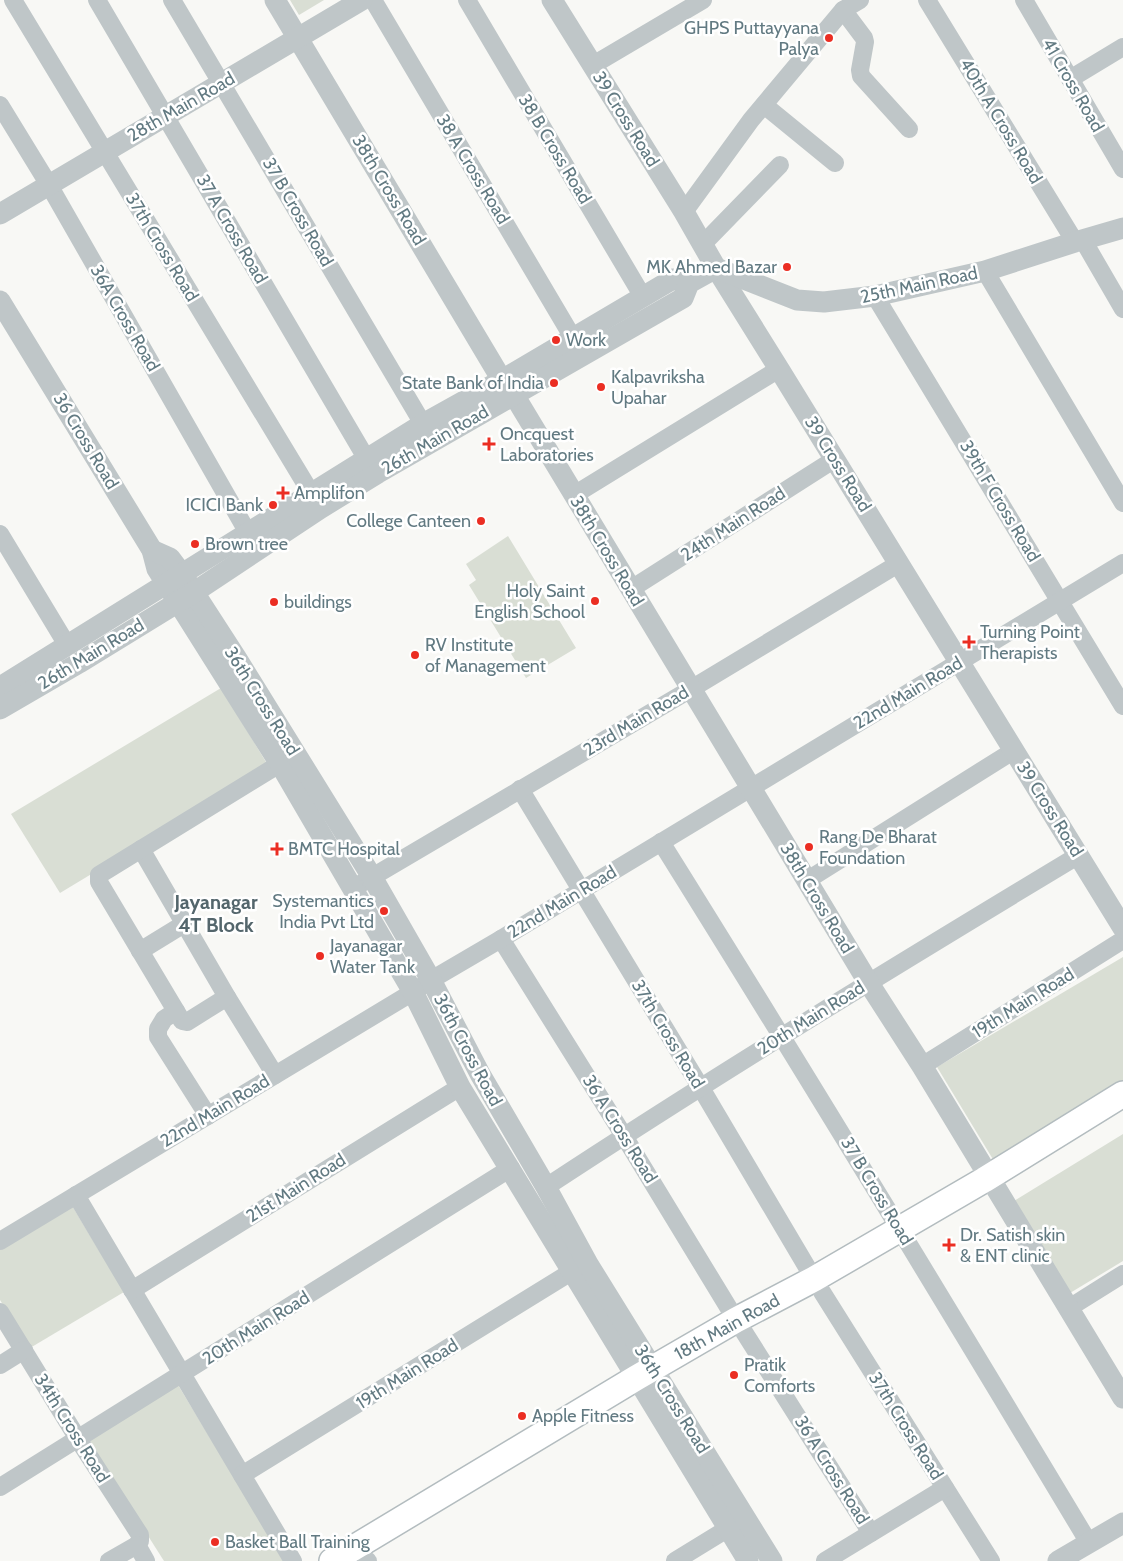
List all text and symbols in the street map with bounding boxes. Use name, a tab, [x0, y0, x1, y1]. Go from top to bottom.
place label: GHPS Puttayyana Palya	[684, 17, 819, 60]
marker: GHPS Puttayyana Palya	[823, 32, 835, 44]
street label: 41 Cross Road	[1037, 34, 1109, 136]
street label: 40th A Cross Road	[955, 54, 1047, 188]
street label: 28th Main Road	[123, 67, 239, 147]
street label: 39 Cross Road	[588, 67, 664, 171]
street label: 38 B Cross Road	[514, 90, 596, 208]
street label: 38 A Cross Road	[432, 110, 514, 228]
street label: 38th Cross Road	[347, 131, 431, 249]
street label: 37 B Cross Road	[258, 154, 338, 270]
street label: 37 A Cross Road	[192, 171, 272, 287]
street label: 37th Cross Road	[121, 189, 203, 305]
place label: MK Ahmed Bazar	[646, 256, 777, 278]
street label: 36A Cross Road	[86, 261, 164, 375]
marker: MK Ahmed Bazar	[781, 261, 793, 273]
street label: 25th Main Road	[858, 262, 980, 308]
place label: Work	[566, 329, 607, 351]
marker: Work	[550, 334, 562, 346]
place label: Kalpavriksha Upahar	[611, 366, 705, 409]
place label: State Bank of India	[402, 372, 544, 394]
marker: State Bank of India	[548, 377, 560, 389]
marker: Kalpavriksha Upahar	[595, 381, 607, 393]
street label: 36 Cross Road	[49, 389, 123, 493]
street label: 26th Main Road	[378, 401, 492, 479]
street label: 39 Cross Road	[800, 412, 876, 516]
place label: Oncquest Laboratories	[500, 423, 594, 466]
street label: 39th F Cross Road	[955, 436, 1045, 566]
marker: Oncquest Laboratories	[482, 437, 496, 451]
place label: Amplifon	[294, 482, 365, 504]
street label: 24th Main Road	[677, 482, 789, 566]
marker: Amplifon	[276, 486, 290, 500]
street label: 38th Cross Road	[565, 492, 649, 610]
place label: ICICI Bank	[185, 494, 264, 516]
marker: ICICI Bank	[267, 499, 279, 511]
place label: College Canteen	[346, 510, 471, 532]
marker: College Canteen	[475, 515, 487, 527]
place label: Brown tree	[205, 533, 288, 555]
marker: Brown tree	[189, 538, 201, 550]
place label: Holy Saint English School	[474, 580, 586, 623]
place label: buildings	[284, 591, 352, 613]
marker: Holy Saint English School	[589, 595, 601, 607]
marker: buildings	[268, 596, 280, 608]
street label: 26th Main Road	[34, 614, 148, 694]
place label: Turning Point Therapists	[980, 621, 1080, 664]
place label: RV Institute of Management	[425, 634, 546, 677]
marker: Turning Point Therapists	[962, 635, 976, 649]
street label: 36th Cross Road	[220, 643, 304, 759]
marker: RV Institute of Management	[409, 649, 421, 661]
street label: 22nd Main Road	[850, 652, 966, 734]
street label: 23rd Main Road	[579, 681, 693, 761]
street label: 39 Cross Road	[1012, 757, 1088, 861]
place label: Rang De Bharat Foundation	[819, 826, 937, 869]
place label: BMTC Hospital	[288, 838, 401, 860]
street label: 38th Cross Road	[775, 839, 859, 957]
marker: Rang De Bharat Foundation	[803, 841, 815, 853]
marker: BMTC Hospital	[270, 842, 284, 856]
street label: 22nd Main Road	[504, 861, 620, 943]
district label: Jayanagar 4T Block	[173, 890, 258, 937]
place label: Systemantics India Pvt Ltd	[272, 890, 374, 933]
marker: Systemantics India Pvt Ltd	[378, 905, 390, 917]
place label: Jayanagar Water Tank	[329, 935, 416, 978]
marker: Jayanagar Water Tank	[314, 950, 326, 962]
street label: 19th Main Road	[968, 963, 1078, 1043]
street label: 37th Cross Road	[627, 976, 709, 1092]
street label: 20th Main Road	[753, 976, 869, 1060]
street label: 36th Cross Road	[429, 990, 507, 1110]
street label: 22nd Main Road	[157, 1070, 273, 1152]
street label: 36 A Cross Road	[578, 1071, 662, 1187]
street label: 37 B Cross Road	[836, 1133, 918, 1249]
street label: 21st Main Road	[242, 1149, 350, 1227]
place label: Dr. Satish skin & ENT clinic	[960, 1224, 1065, 1267]
marker: Dr. Satish skin & ENT clinic	[942, 1238, 956, 1252]
street label: 20th Main Road	[198, 1286, 314, 1370]
street label: 18th Main Road	[671, 1289, 783, 1365]
street label: 19th Main Road	[352, 1334, 462, 1414]
street label: 36th Cross Road	[630, 1341, 714, 1457]
place label: Pratik Comforts	[744, 1354, 815, 1397]
street label: 37th Cross Road	[864, 1368, 948, 1484]
street label: 34th Cross Road	[30, 1369, 114, 1487]
marker: Pratik Comforts	[728, 1369, 740, 1381]
place label: Apple Fitness	[532, 1405, 634, 1427]
marker: Apple Fitness	[516, 1410, 528, 1422]
street label: 36 A Cross Road	[790, 1412, 874, 1528]
place label: Basket Ball Training	[225, 1531, 371, 1553]
marker: Basket Ball Training	[209, 1536, 221, 1548]

